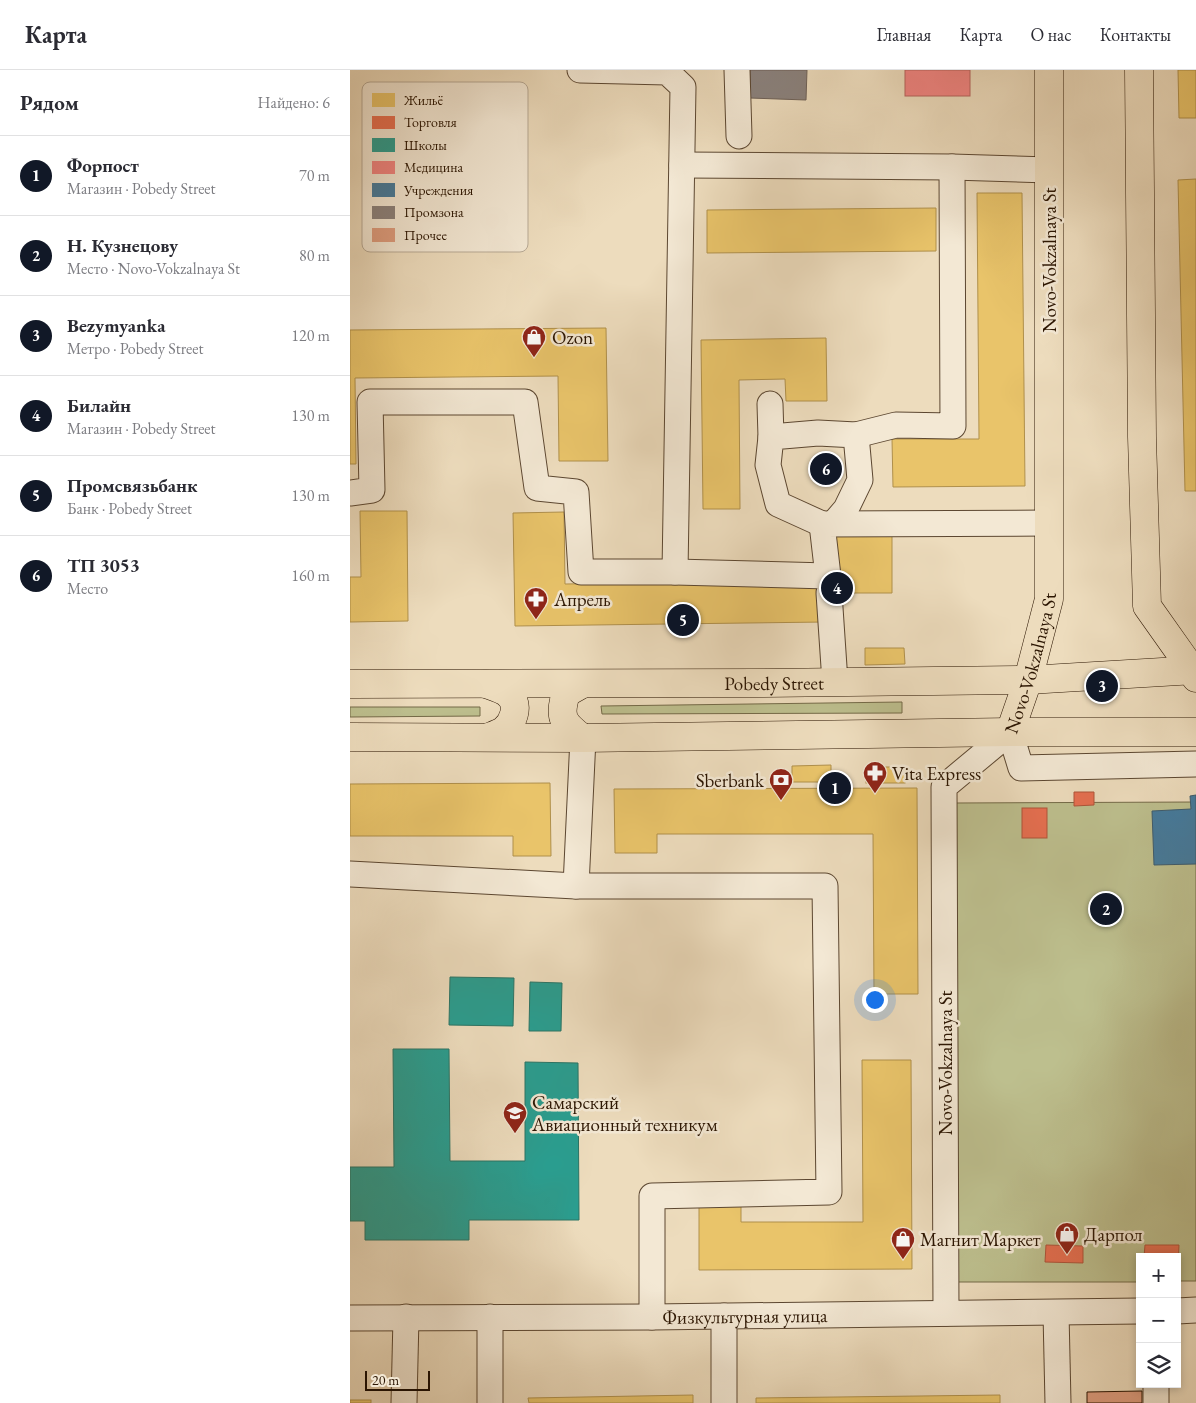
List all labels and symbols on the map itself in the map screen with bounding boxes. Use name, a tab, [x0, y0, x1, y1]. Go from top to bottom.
legend	[362, 82, 528, 252]
text: Жильё	[403, 91, 444, 109]
text: Торговля	[404, 113, 457, 131]
text: Школы	[404, 136, 447, 154]
text: Медицина	[404, 158, 463, 176]
text: Учреждения	[403, 181, 473, 199]
street label: Novo-Vokzalnaya St	[1037, 187, 1062, 333]
text: Промзона	[404, 203, 464, 221]
text: Прочее	[404, 226, 447, 244]
shop icon: Ozon	[521, 324, 547, 358]
place label: Ozon	[552, 325, 593, 350]
pin: 6	[810, 450, 842, 488]
pin: 4	[821, 569, 853, 607]
pharmacy icon: Апрель	[523, 586, 549, 620]
place label: Апрель	[553, 587, 611, 612]
street label: Novo-Vokzalnaya St	[998, 593, 1062, 737]
pin: 5	[667, 601, 699, 639]
pin: 3	[1086, 667, 1118, 705]
street label: Pobedy Street	[724, 670, 824, 696]
pharmacy icon: Vita Express	[862, 760, 888, 794]
place label: Vita Express	[892, 761, 981, 786]
bank icon: Sberbank	[768, 767, 794, 801]
place label: Sberbank	[696, 768, 765, 793]
pin: 1	[819, 769, 851, 807]
pin: 2	[1090, 890, 1122, 928]
your location	[862, 987, 888, 1013]
street label: Novo-Vokzalnaya St	[933, 990, 958, 1136]
place label: Самарский Авиационный техникум	[531, 1090, 718, 1137]
school or university icon: Самарский Авиационный техникум	[502, 1100, 528, 1134]
shop icon: Дарпол	[1054, 1221, 1080, 1255]
place label: Дарпол	[1084, 1222, 1142, 1247]
shop icon: Магнит Маркет	[890, 1226, 916, 1260]
place label: Магнит Маркет	[920, 1227, 1041, 1252]
street label: Физкультурная улица	[662, 1302, 828, 1329]
scale bar	[365, 1368, 430, 1391]

